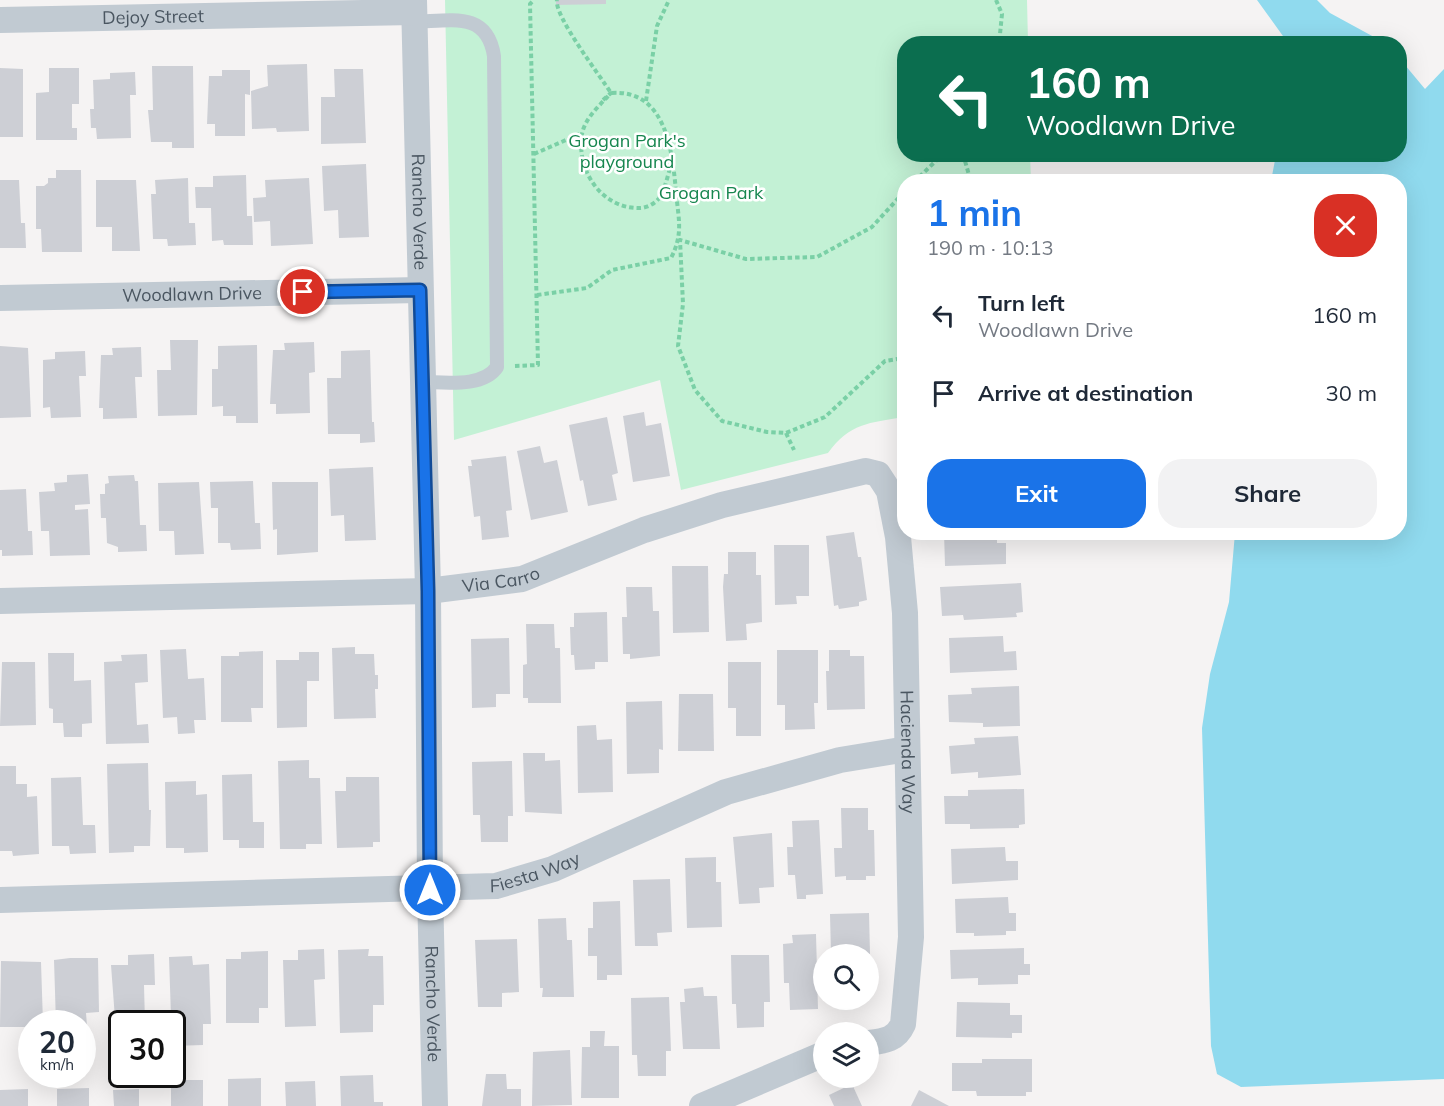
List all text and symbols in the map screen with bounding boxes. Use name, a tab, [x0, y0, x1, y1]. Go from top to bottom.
street label: Dejoy Street	[102, 4, 204, 29]
text: 160 m	[1026, 56, 1151, 109]
icon: left	[927, 60, 1005, 138]
text: Woodlawn Drive	[1026, 108, 1236, 142]
park label: Grogan Park's playground	[568, 129, 686, 173]
street label: Rancho Verde	[407, 153, 432, 270]
park label: Grogan Park	[659, 181, 764, 204]
text: 1 min	[927, 190, 1022, 235]
button: close	[1314, 194, 1377, 257]
text: 190 m · 10:13	[927, 235, 1053, 260]
pin	[277, 266, 328, 317]
icon: arrive	[286, 275, 319, 308]
street label: Woodlawn Drive	[122, 281, 262, 307]
text: Turn left	[978, 289, 1065, 317]
icon: left	[927, 299, 960, 332]
text: 160 m	[1312, 301, 1377, 329]
text: Woodlawn Drive	[978, 317, 1133, 342]
icon: arrive	[927, 377, 960, 410]
text: Arrive at destination	[978, 379, 1193, 407]
text: 30 m	[1326, 379, 1377, 407]
button: Exit	[927, 459, 1146, 528]
button: Share	[1158, 459, 1377, 528]
street label: Via Carro	[461, 561, 543, 598]
street label: Hacienda Way	[895, 690, 921, 814]
street label: Fiesta Way	[489, 846, 584, 897]
position arrow	[398, 858, 462, 922]
map controls	[813, 944, 879, 1088]
button: search	[813, 944, 879, 1010]
street label: Rancho Verde	[420, 945, 446, 1062]
speed limit sign: 30	[108, 1010, 186, 1088]
button: layers	[813, 1022, 879, 1088]
text: 20	[39, 1023, 75, 1061]
text: km/h	[40, 1055, 74, 1074]

